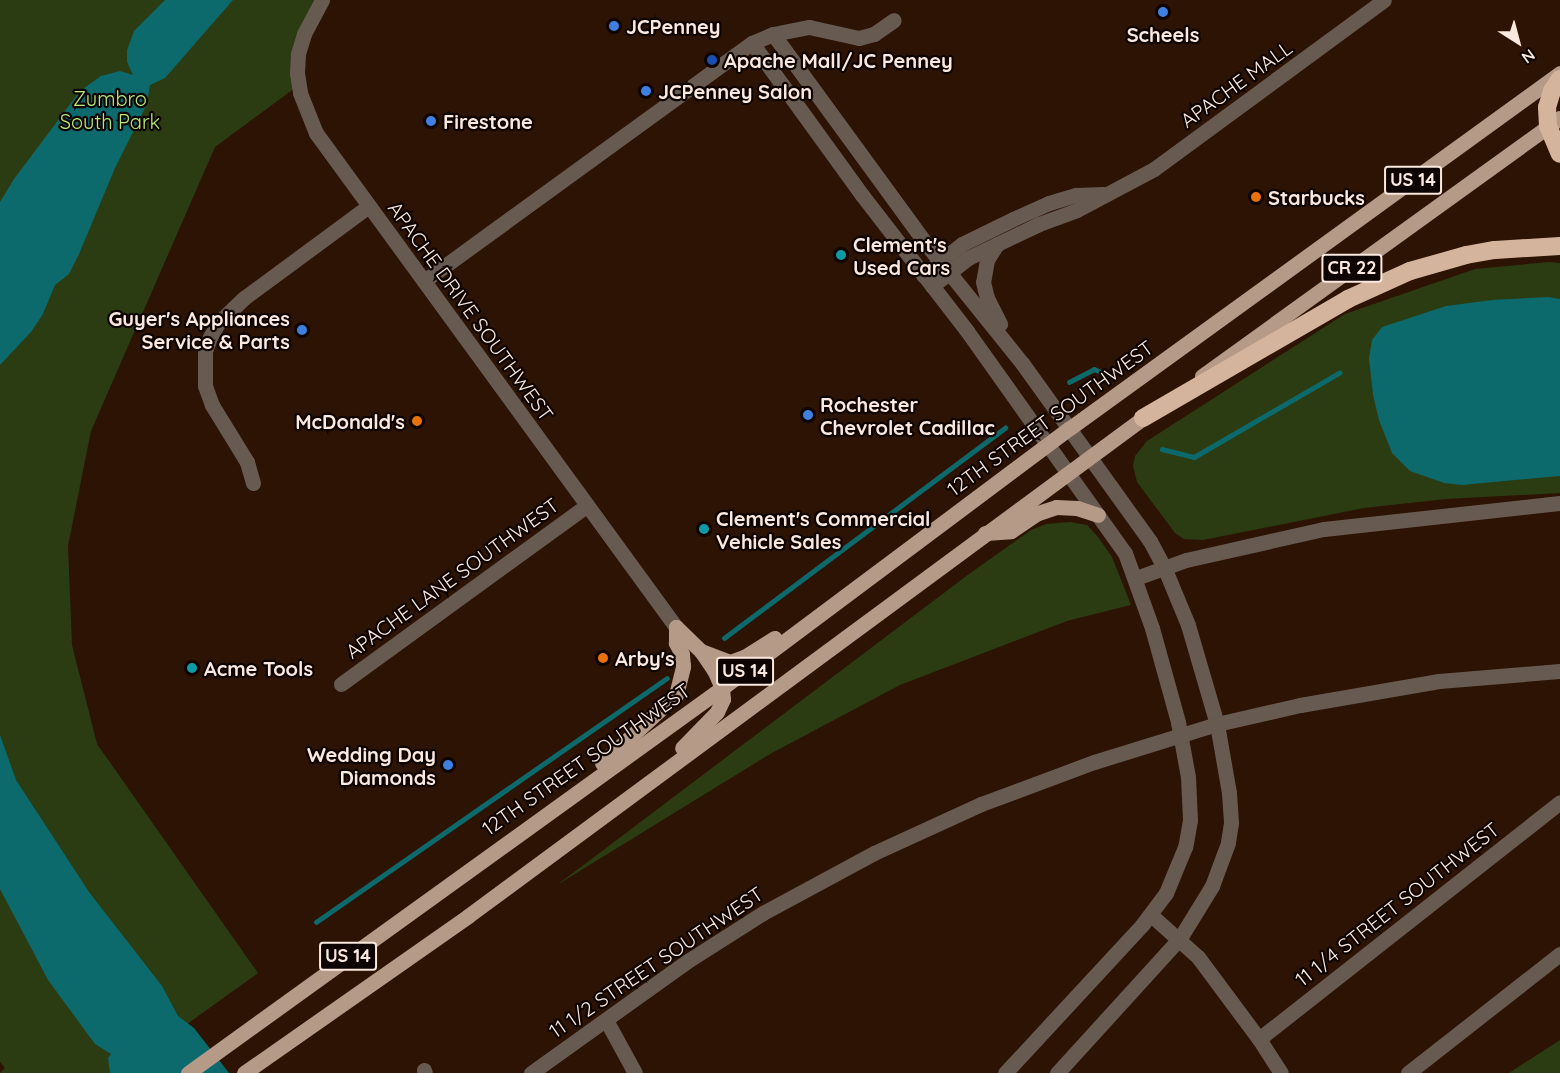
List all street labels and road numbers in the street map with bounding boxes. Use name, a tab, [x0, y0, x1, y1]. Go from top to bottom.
street label: APACHE MALL	[1176, 36, 1296, 132]
road number: US 14	[1383, 165, 1443, 195]
street label: APACHE DRIVE SOUTHWEST	[383, 197, 559, 425]
road number: CR 22	[1320, 253, 1384, 283]
street label: 12TH STREET SOUTHWEST	[942, 335, 1158, 501]
street label: APACHE LANE SOUTHWEST	[341, 493, 563, 663]
road number: US 14	[715, 656, 775, 686]
street label: 12TH STREET SOUTHWEST	[477, 678, 695, 840]
street label: 11 1/4 STREET SOUTHWEST	[1290, 817, 1504, 991]
street label: 11 1/2 STREET SOUTHWEST	[544, 881, 768, 1043]
road number: US 14	[318, 941, 378, 971]

